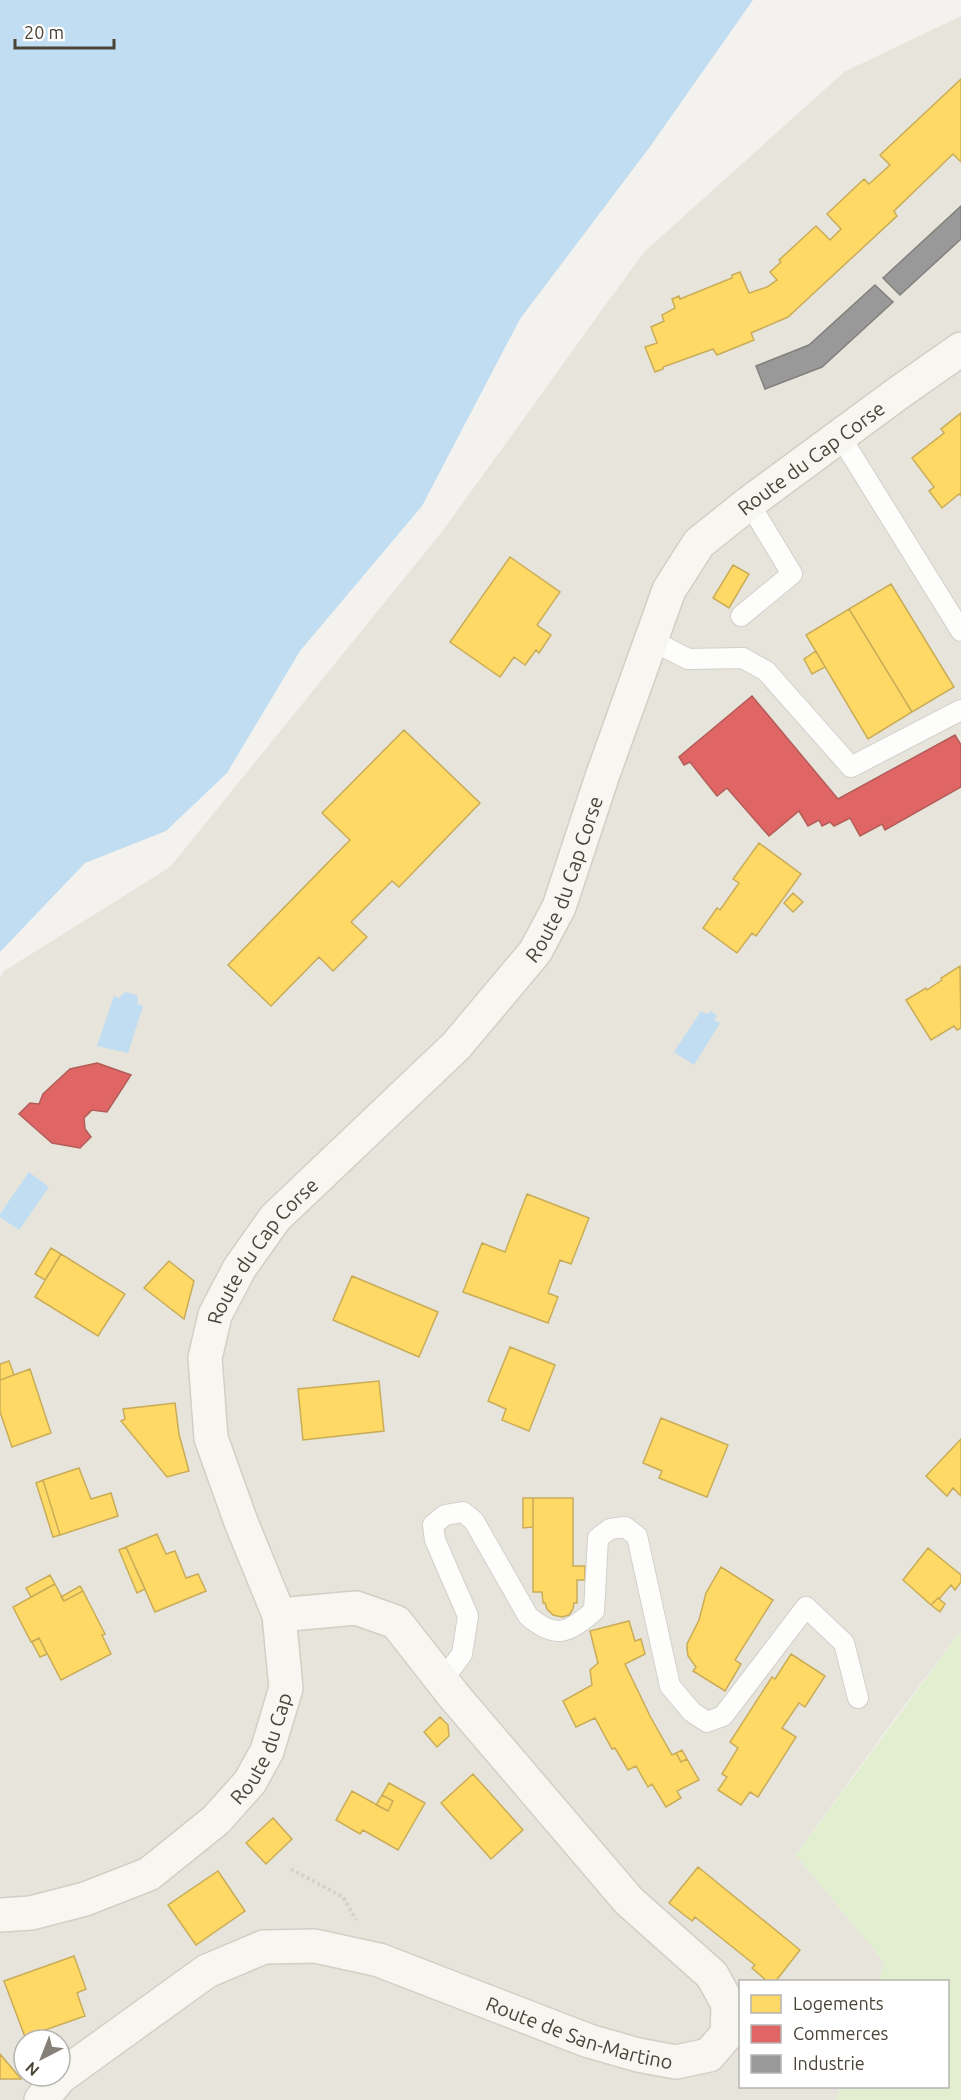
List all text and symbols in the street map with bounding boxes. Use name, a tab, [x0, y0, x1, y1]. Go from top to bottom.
scale bar	[15, 12, 114, 50]
text: 20 m	[24, 22, 64, 42]
street label: Route du Cap Corse	[733, 396, 889, 519]
street label: Route du Cap Corse	[520, 793, 607, 967]
street label: Route du Cap Corse	[202, 1172, 322, 1326]
street label: Route du Cap	[225, 1690, 295, 1808]
legend	[739, 1980, 949, 2088]
street label: Route de San-Martino	[483, 1991, 675, 2073]
text: Logements	[793, 1993, 884, 2013]
text: Commerces	[793, 2023, 889, 2043]
north arrow	[12, 2028, 72, 2088]
text: Industrie	[793, 2053, 865, 2073]
text: N	[22, 2058, 42, 2080]

